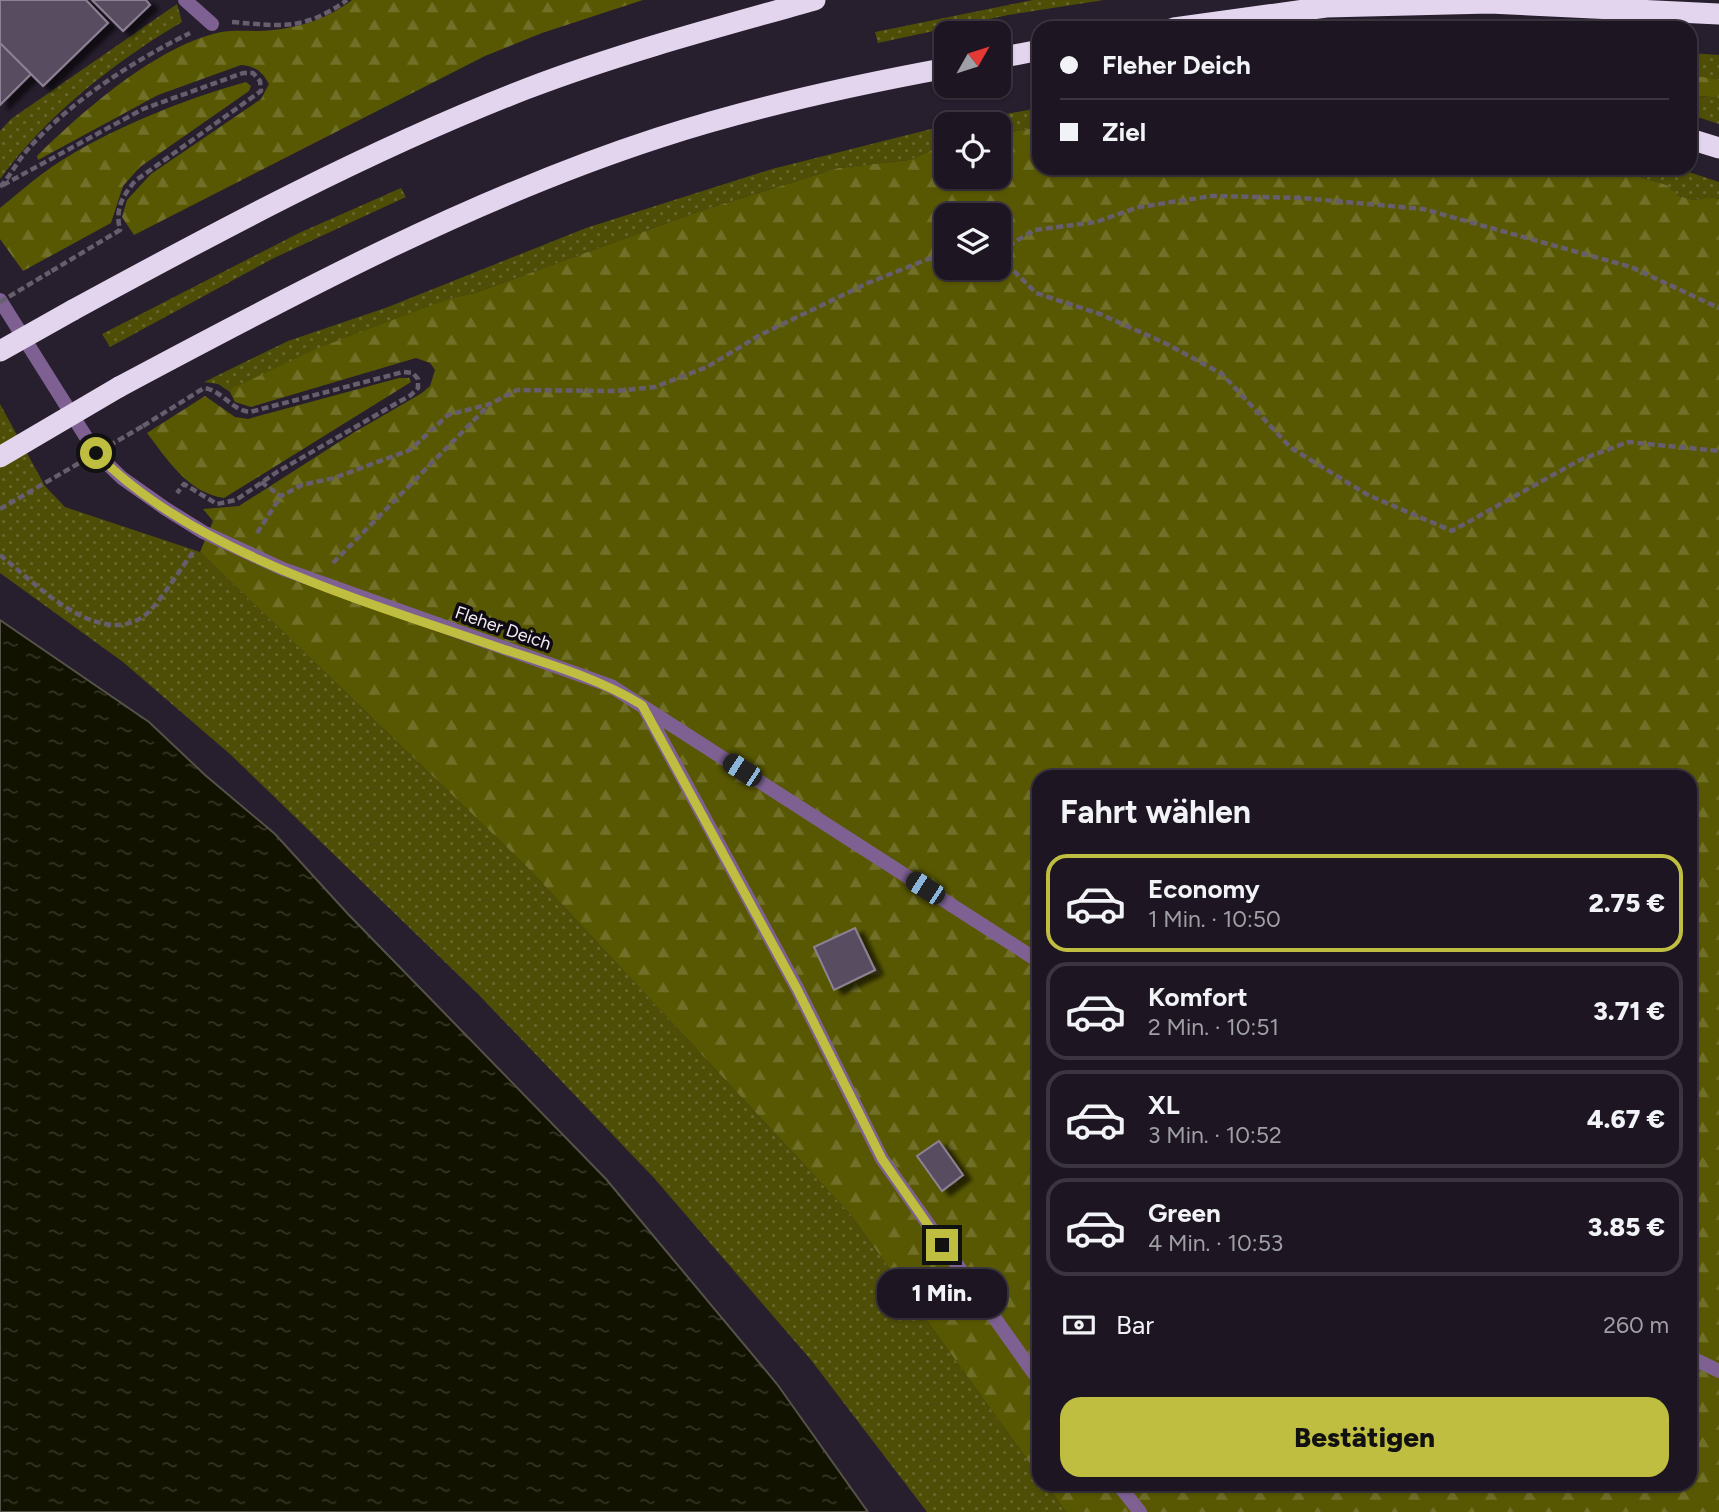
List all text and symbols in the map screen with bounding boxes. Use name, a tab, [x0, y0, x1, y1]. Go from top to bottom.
north arrow	[934, 21, 1012, 98]
map controls	[934, 21, 1011, 280]
text: Fleher Deich	[1102, 49, 1251, 81]
button: locate	[934, 112, 1011, 189]
text: Ziel	[1102, 116, 1146, 148]
button: layers	[934, 203, 1011, 280]
route start	[80, 437, 112, 469]
street label: Fleher Deich	[452, 601, 554, 655]
car	[719, 750, 766, 790]
text: Fahrt wählen	[1060, 793, 1251, 831]
car	[902, 868, 949, 908]
icon: car	[1064, 872, 1127, 935]
text: Economy	[1148, 873, 1260, 905]
text: 2.75 €	[1588, 887, 1665, 919]
text: 1 Min. · 10:50	[1148, 905, 1281, 933]
icon: car	[1064, 980, 1127, 1043]
text: Komfort	[1148, 981, 1248, 1013]
text: 3.71 €	[1593, 995, 1665, 1027]
text: 2 Min. · 10:51	[1148, 1013, 1279, 1041]
icon: car	[1064, 1088, 1127, 1151]
text: XL	[1148, 1089, 1180, 1121]
text: 4.67 €	[1587, 1103, 1665, 1135]
text: 3 Min. · 10:52	[1148, 1121, 1282, 1149]
icon: car	[1064, 1196, 1127, 1259]
text: Green	[1148, 1197, 1221, 1229]
text: 3.85 €	[1588, 1211, 1665, 1243]
route end	[926, 1229, 958, 1261]
text: 4 Min. · 10:53	[1148, 1229, 1283, 1257]
callout: 1 Min.	[877, 1270, 1007, 1318]
text: 1 Min.	[912, 1279, 972, 1307]
icon: cash	[1060, 1306, 1098, 1344]
text: Bar	[1116, 1309, 1154, 1341]
text: 260 m	[1603, 1311, 1669, 1339]
button: Bestätigen	[1060, 1397, 1669, 1477]

